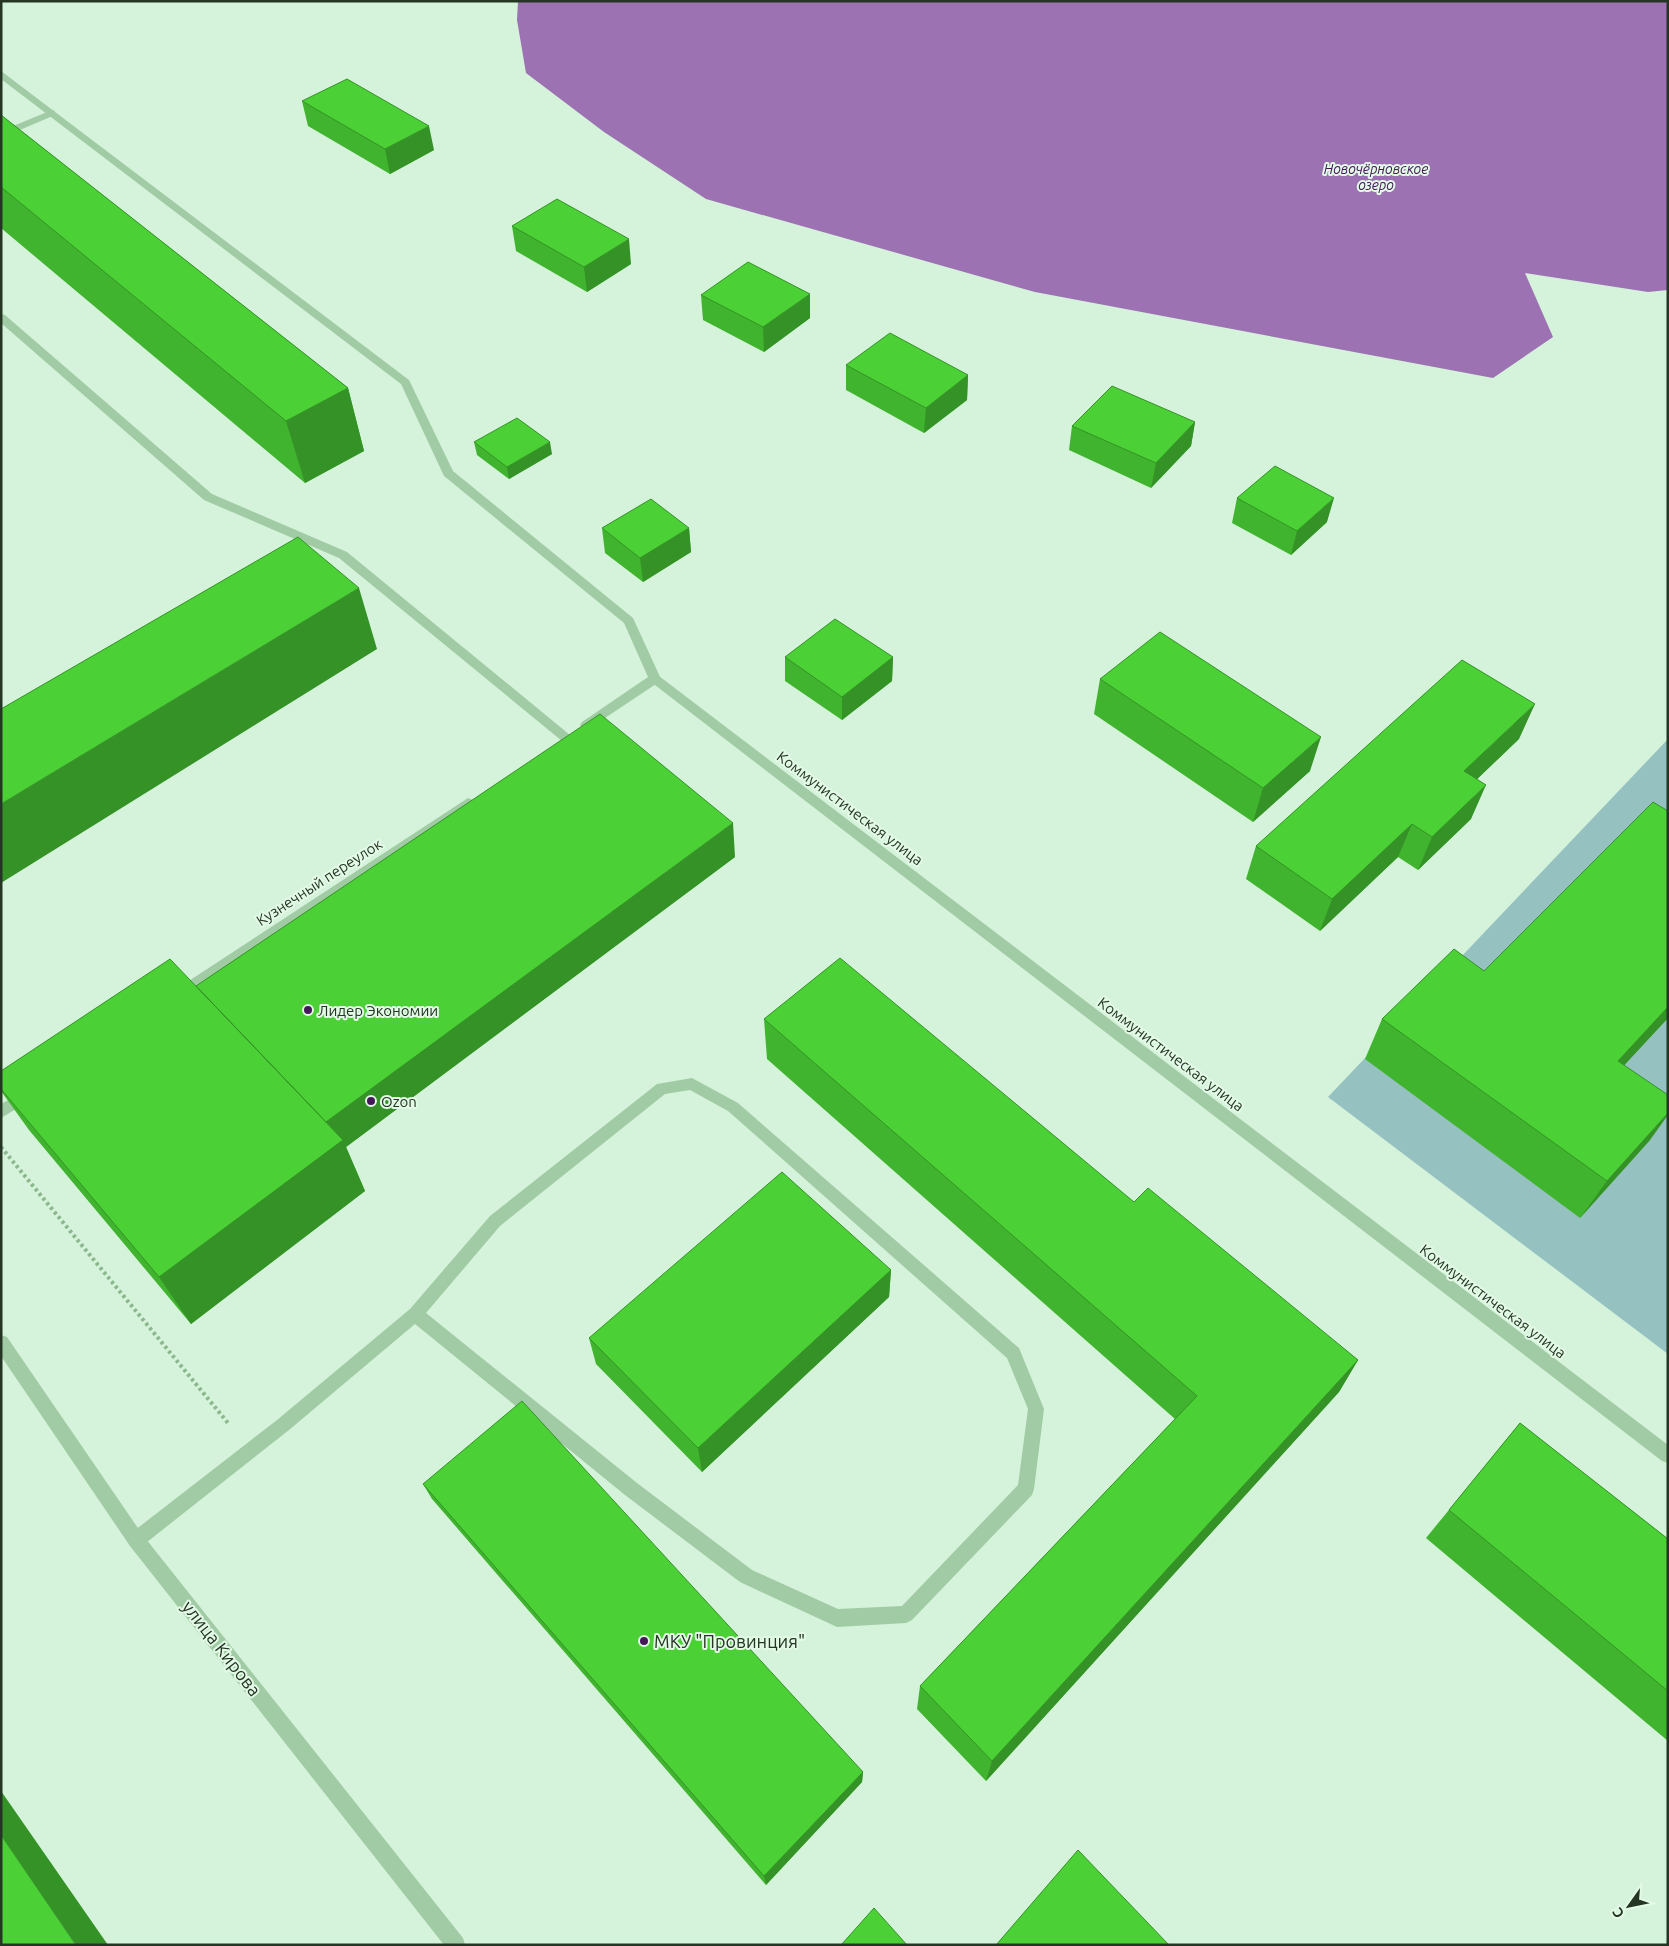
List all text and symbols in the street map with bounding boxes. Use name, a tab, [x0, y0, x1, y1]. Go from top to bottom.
water label: Новочёрновское озеро	[1324, 161, 1428, 193]
street label: Коммунистическая улица	[774, 748, 926, 868]
street label: Кузнечный переулок	[253, 835, 385, 929]
street label: Коммунистическая улица	[1095, 994, 1247, 1114]
place label: Лидер Экономии	[318, 1002, 438, 1019]
marker: Лидер Экономии	[302, 1004, 314, 1016]
place label: Ozon	[381, 1093, 417, 1110]
marker: Ozon	[365, 1095, 377, 1107]
street label: Коммунистическая улица	[1417, 1241, 1569, 1361]
street label: улица Кирова	[179, 1596, 265, 1700]
place label: МКУ "Провинция"	[654, 1631, 805, 1651]
marker: МКУ "Провинция"	[638, 1635, 650, 1647]
north arrow	[1604, 1881, 1654, 1931]
text: С	[1609, 1905, 1627, 1921]

